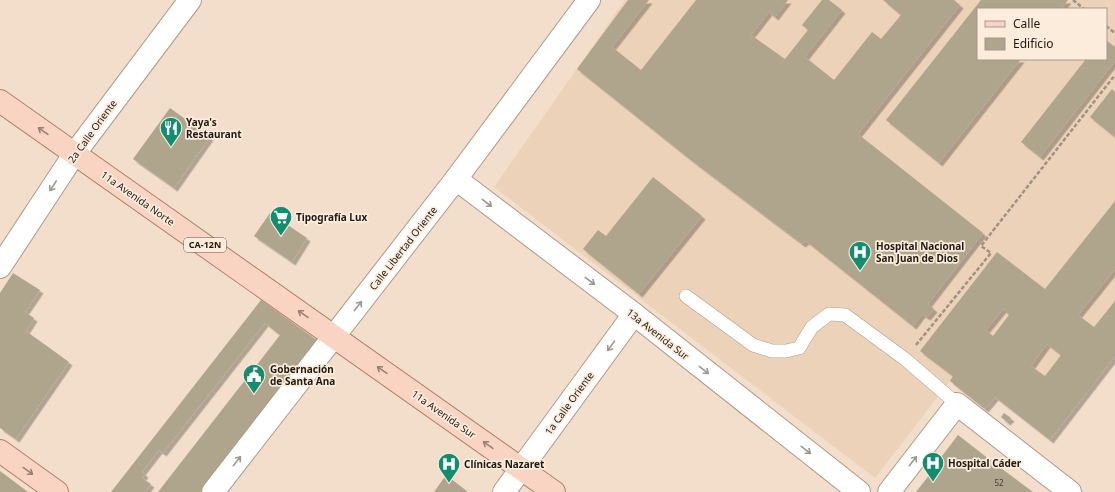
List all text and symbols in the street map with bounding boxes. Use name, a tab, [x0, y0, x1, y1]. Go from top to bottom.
legend	[977, 8, 1107, 60]
text: Calle	[1013, 15, 1041, 32]
text: Edificio	[1013, 35, 1054, 52]
street label: 2a Calle Oriente	[64, 96, 120, 165]
restaurant icon: Yaya's Restaurant	[158, 115, 184, 148]
place label: Yaya's Restaurant	[186, 115, 242, 141]
one-way arrow	[37, 127, 48, 135]
street label: 11a Avenida Norte	[98, 167, 178, 229]
one-way arrow	[49, 180, 57, 192]
one-way arrow	[481, 198, 492, 207]
street label: Calle Libertad Oriente	[366, 203, 440, 293]
supermarket icon: Tipografía Lux	[268, 204, 294, 237]
place label: Tipografía Lux	[296, 210, 367, 224]
road number: CA-12N	[184, 238, 226, 252]
hospital icon: Hospital Nacional San Juan de Dios	[847, 239, 873, 272]
place label: Hospital Nacional San Juan de Dios	[876, 239, 964, 265]
one-way arrow	[585, 277, 596, 285]
one-way arrow	[354, 300, 363, 311]
street label: 13a Avenida Sur	[624, 305, 692, 363]
one-way arrow	[297, 310, 308, 318]
one-way arrow	[607, 340, 615, 351]
public building icon: Gobernación de Santa Ana	[241, 362, 267, 395]
place label: Gobernación de Santa Ana	[270, 362, 335, 388]
one-way arrow	[698, 365, 709, 374]
one-way arrow	[376, 366, 387, 374]
street label: 1a Calle Oriente	[541, 368, 597, 437]
street label: 11a Avenida Sur	[409, 387, 479, 441]
one-way arrow	[483, 441, 494, 449]
one-way arrow	[800, 446, 811, 455]
hospital icon: Hospital Cáder	[920, 450, 946, 483]
hospital icon: Clínicas Nazaret	[436, 451, 462, 484]
one-way arrow	[232, 456, 241, 467]
one-way arrow	[908, 456, 917, 467]
place label: Hospital Cáder	[948, 456, 1022, 470]
place label: Clínicas Nazaret	[464, 457, 545, 471]
one-way arrow	[23, 467, 34, 475]
house number: 52	[994, 477, 1004, 488]

